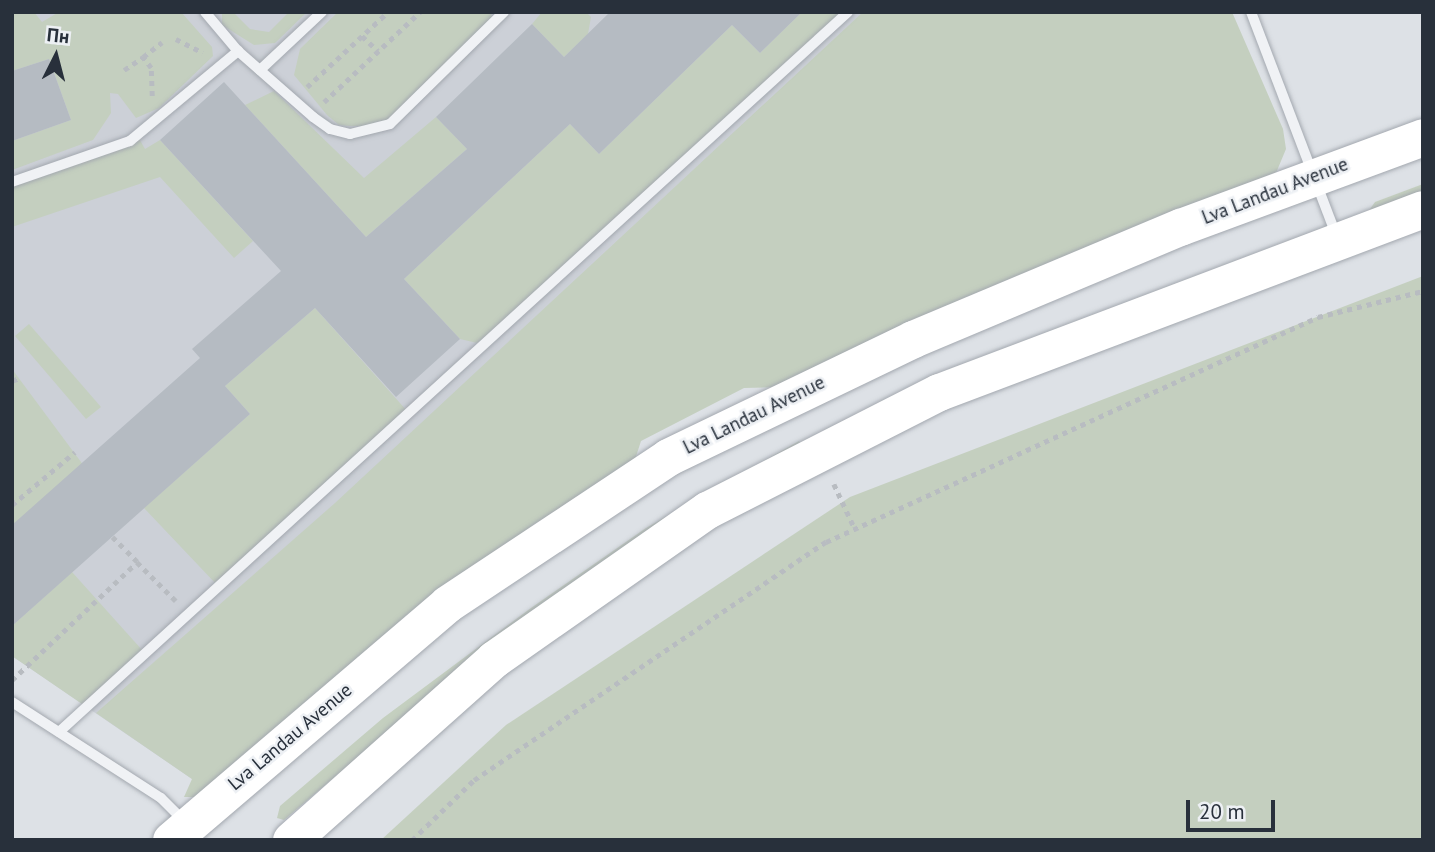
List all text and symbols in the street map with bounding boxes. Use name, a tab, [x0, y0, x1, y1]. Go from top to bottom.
north arrow	[21, 21, 91, 91]
text: Пн	[46, 22, 71, 48]
street label: Lva Landau Avenue	[1198, 153, 1352, 229]
street label: Lva Landau Avenue	[679, 371, 829, 459]
street label: Lva Landau Avenue	[223, 678, 357, 796]
scale bar	[1190, 786, 1279, 830]
text: 20 m	[1199, 798, 1245, 825]

